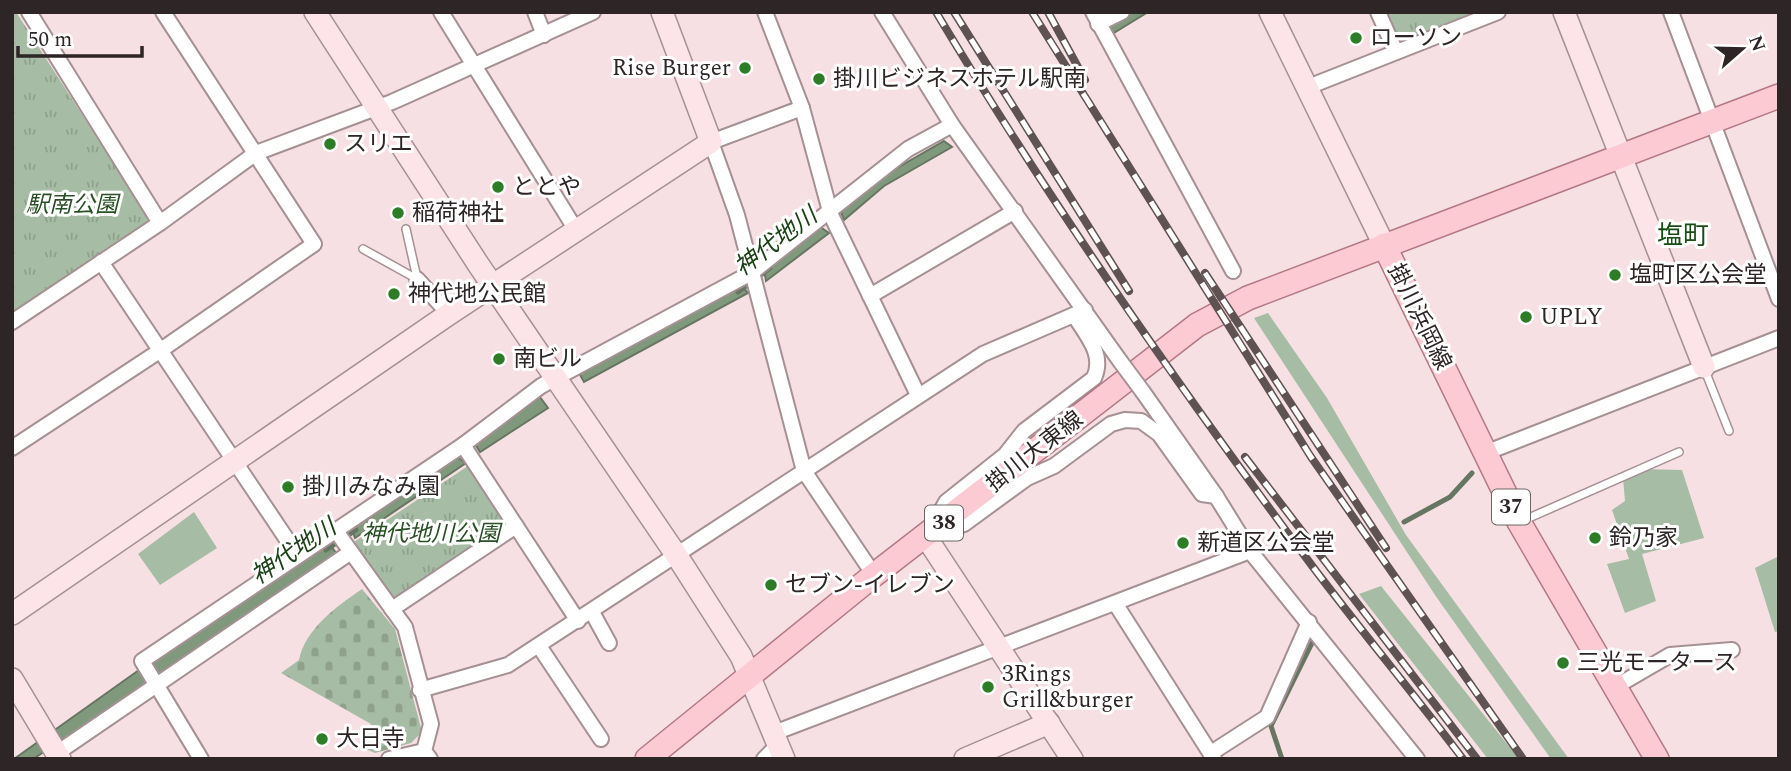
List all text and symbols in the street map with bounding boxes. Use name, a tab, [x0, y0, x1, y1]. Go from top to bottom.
scale bar	[18, 14, 142, 58]
north arrow	[1707, 14, 1777, 84]
place label: ローソン	[1370, 21, 1462, 56]
text: 50 m	[28, 24, 72, 56]
marker: ローソン	[1348, 30, 1364, 46]
text: N	[1740, 31, 1773, 56]
place label: Rise Burger	[612, 51, 731, 86]
marker: Rise Burger	[737, 60, 753, 76]
place label: 掛川ビジネスホテル駅南	[833, 62, 1086, 97]
marker: 掛川ビジネスホテル駅南	[811, 71, 827, 87]
place label: スリエ	[344, 127, 413, 162]
marker: スリエ	[322, 136, 338, 152]
place label: ととや	[512, 170, 581, 205]
marker: ととや	[490, 179, 506, 195]
park label: 駅南公園	[26, 188, 121, 223]
place label: 稲荷神社	[412, 196, 504, 231]
water label: 神代地川	[727, 197, 828, 285]
marker: 稲荷神社	[390, 205, 406, 221]
district label: 塩町	[1657, 216, 1709, 256]
street label: 掛川浜岡線	[1378, 258, 1460, 376]
place label: 塩町区公会堂	[1629, 258, 1767, 293]
marker: 塩町区公会堂	[1607, 267, 1623, 283]
place label: 神代地公民館	[408, 277, 546, 312]
marker: 神代地公民館	[386, 286, 402, 302]
place label: UPLY	[1540, 300, 1603, 335]
marker: UPLY	[1518, 309, 1534, 325]
place label: 南ビル	[513, 342, 582, 377]
marker: 南ビル	[491, 351, 507, 367]
street label: 掛川大東線	[979, 403, 1091, 501]
place label: 掛川みなみ園	[302, 470, 440, 505]
marker: 掛川みなみ園	[280, 479, 296, 495]
road number: 37	[1492, 490, 1530, 524]
road number: 38	[925, 505, 963, 540]
water label: 神代地川	[244, 509, 346, 594]
park label: 神代地川公園	[362, 517, 503, 552]
place label: 鈴乃家	[1609, 521, 1678, 556]
place label: 新道区公会堂	[1197, 526, 1335, 561]
marker: 鈴乃家	[1587, 530, 1603, 546]
marker: 新道区公会堂	[1175, 535, 1191, 551]
place label: セブン-イレブン	[785, 568, 955, 603]
marker: セブン-イレブン	[763, 577, 779, 593]
place label: 三光モータース	[1577, 646, 1737, 681]
marker: 三光モータース	[1555, 655, 1571, 671]
place label: 3Rings Grill&burger	[1002, 657, 1133, 718]
marker: 3Rings Grill&burger	[980, 679, 996, 695]
place label: 大日寺	[336, 722, 405, 757]
marker: 大日寺	[314, 731, 330, 747]

